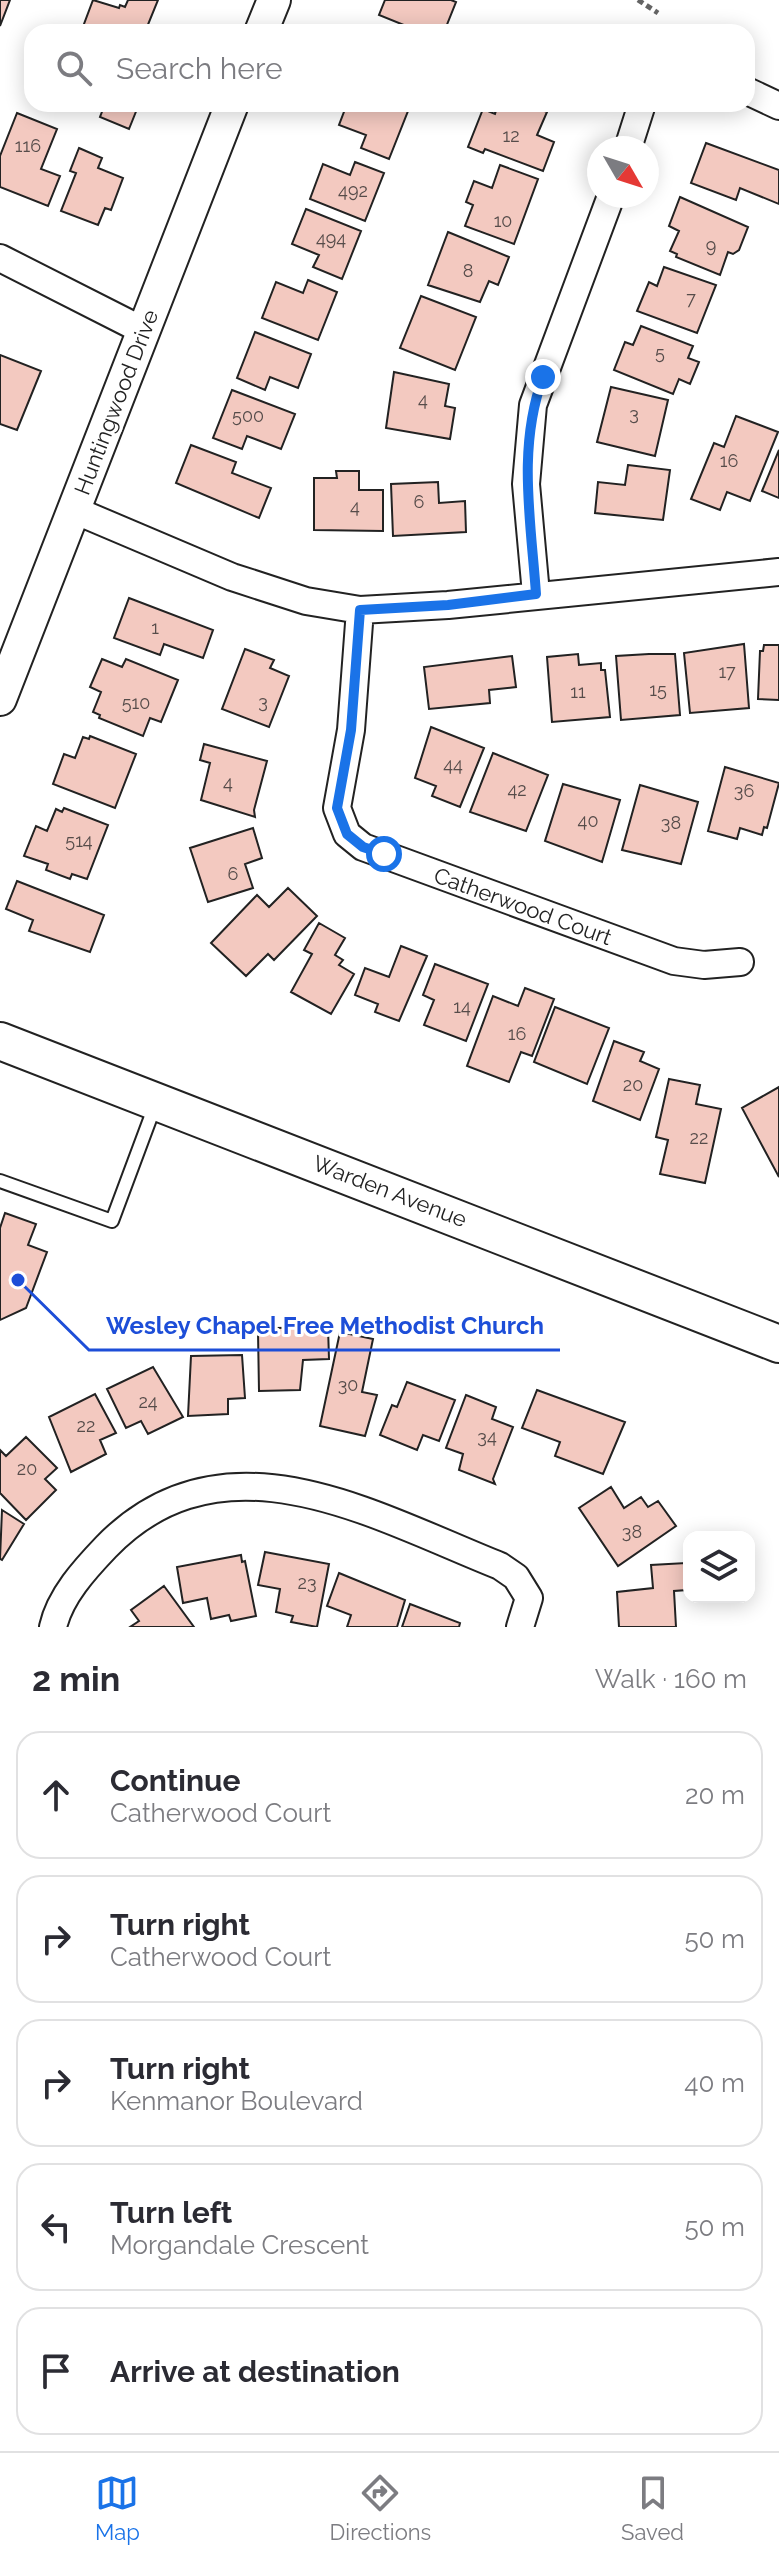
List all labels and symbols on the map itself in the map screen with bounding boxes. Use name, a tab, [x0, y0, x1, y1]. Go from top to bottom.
house number: 12	[502, 125, 520, 146]
house number: 116	[15, 135, 41, 156]
north arrow	[587, 136, 659, 208]
house number: 492	[338, 180, 368, 201]
house number: 10	[494, 210, 512, 231]
house number: 494	[316, 228, 346, 249]
house number: 9	[706, 235, 716, 256]
house number: 8	[463, 260, 473, 281]
house number: 7	[686, 288, 696, 309]
street label: Huntingwood Drive	[69, 306, 163, 498]
house number: 5	[655, 342, 665, 363]
route end	[525, 359, 561, 395]
house number: 4	[418, 389, 428, 410]
house number: 3	[629, 403, 639, 424]
house number: 500	[232, 405, 264, 426]
house number: 16	[720, 450, 738, 471]
house number: 6	[414, 491, 425, 512]
house number: 4	[350, 496, 360, 517]
house number: 1	[151, 617, 159, 638]
house number: 17	[718, 661, 736, 682]
house number: 15	[649, 679, 667, 700]
house number: 11	[570, 681, 586, 702]
house number: 3	[258, 691, 268, 712]
house number: 510	[122, 692, 150, 713]
house number: 44	[443, 754, 463, 775]
house number: 4	[223, 772, 233, 793]
house number: 42	[507, 779, 527, 800]
house number: 36	[734, 780, 754, 801]
house number: 40	[578, 810, 598, 831]
house number: 38	[661, 812, 681, 833]
house number: 514	[65, 830, 93, 851]
route start	[366, 836, 402, 872]
street label: Catherwood Court	[431, 862, 616, 950]
house number: 6	[228, 863, 239, 884]
house number: 14	[453, 996, 471, 1017]
house number: 16	[508, 1023, 526, 1044]
house number: 20	[623, 1074, 643, 1095]
house number: 22	[690, 1127, 708, 1148]
street label: Warden Avenue	[309, 1150, 471, 1232]
callout: Wesley Chapel Free Methodist Church	[89, 1302, 560, 1350]
text: Wesley Chapel Free Methodist Church	[106, 1311, 544, 1340]
house number: 30	[338, 1374, 358, 1395]
house number: 24	[138, 1391, 158, 1412]
house number: 22	[77, 1415, 95, 1436]
house number: 34	[477, 1426, 497, 1447]
house number: 20	[17, 1458, 37, 1479]
house number: 38	[622, 1521, 642, 1542]
house number: 23	[298, 1572, 317, 1593]

